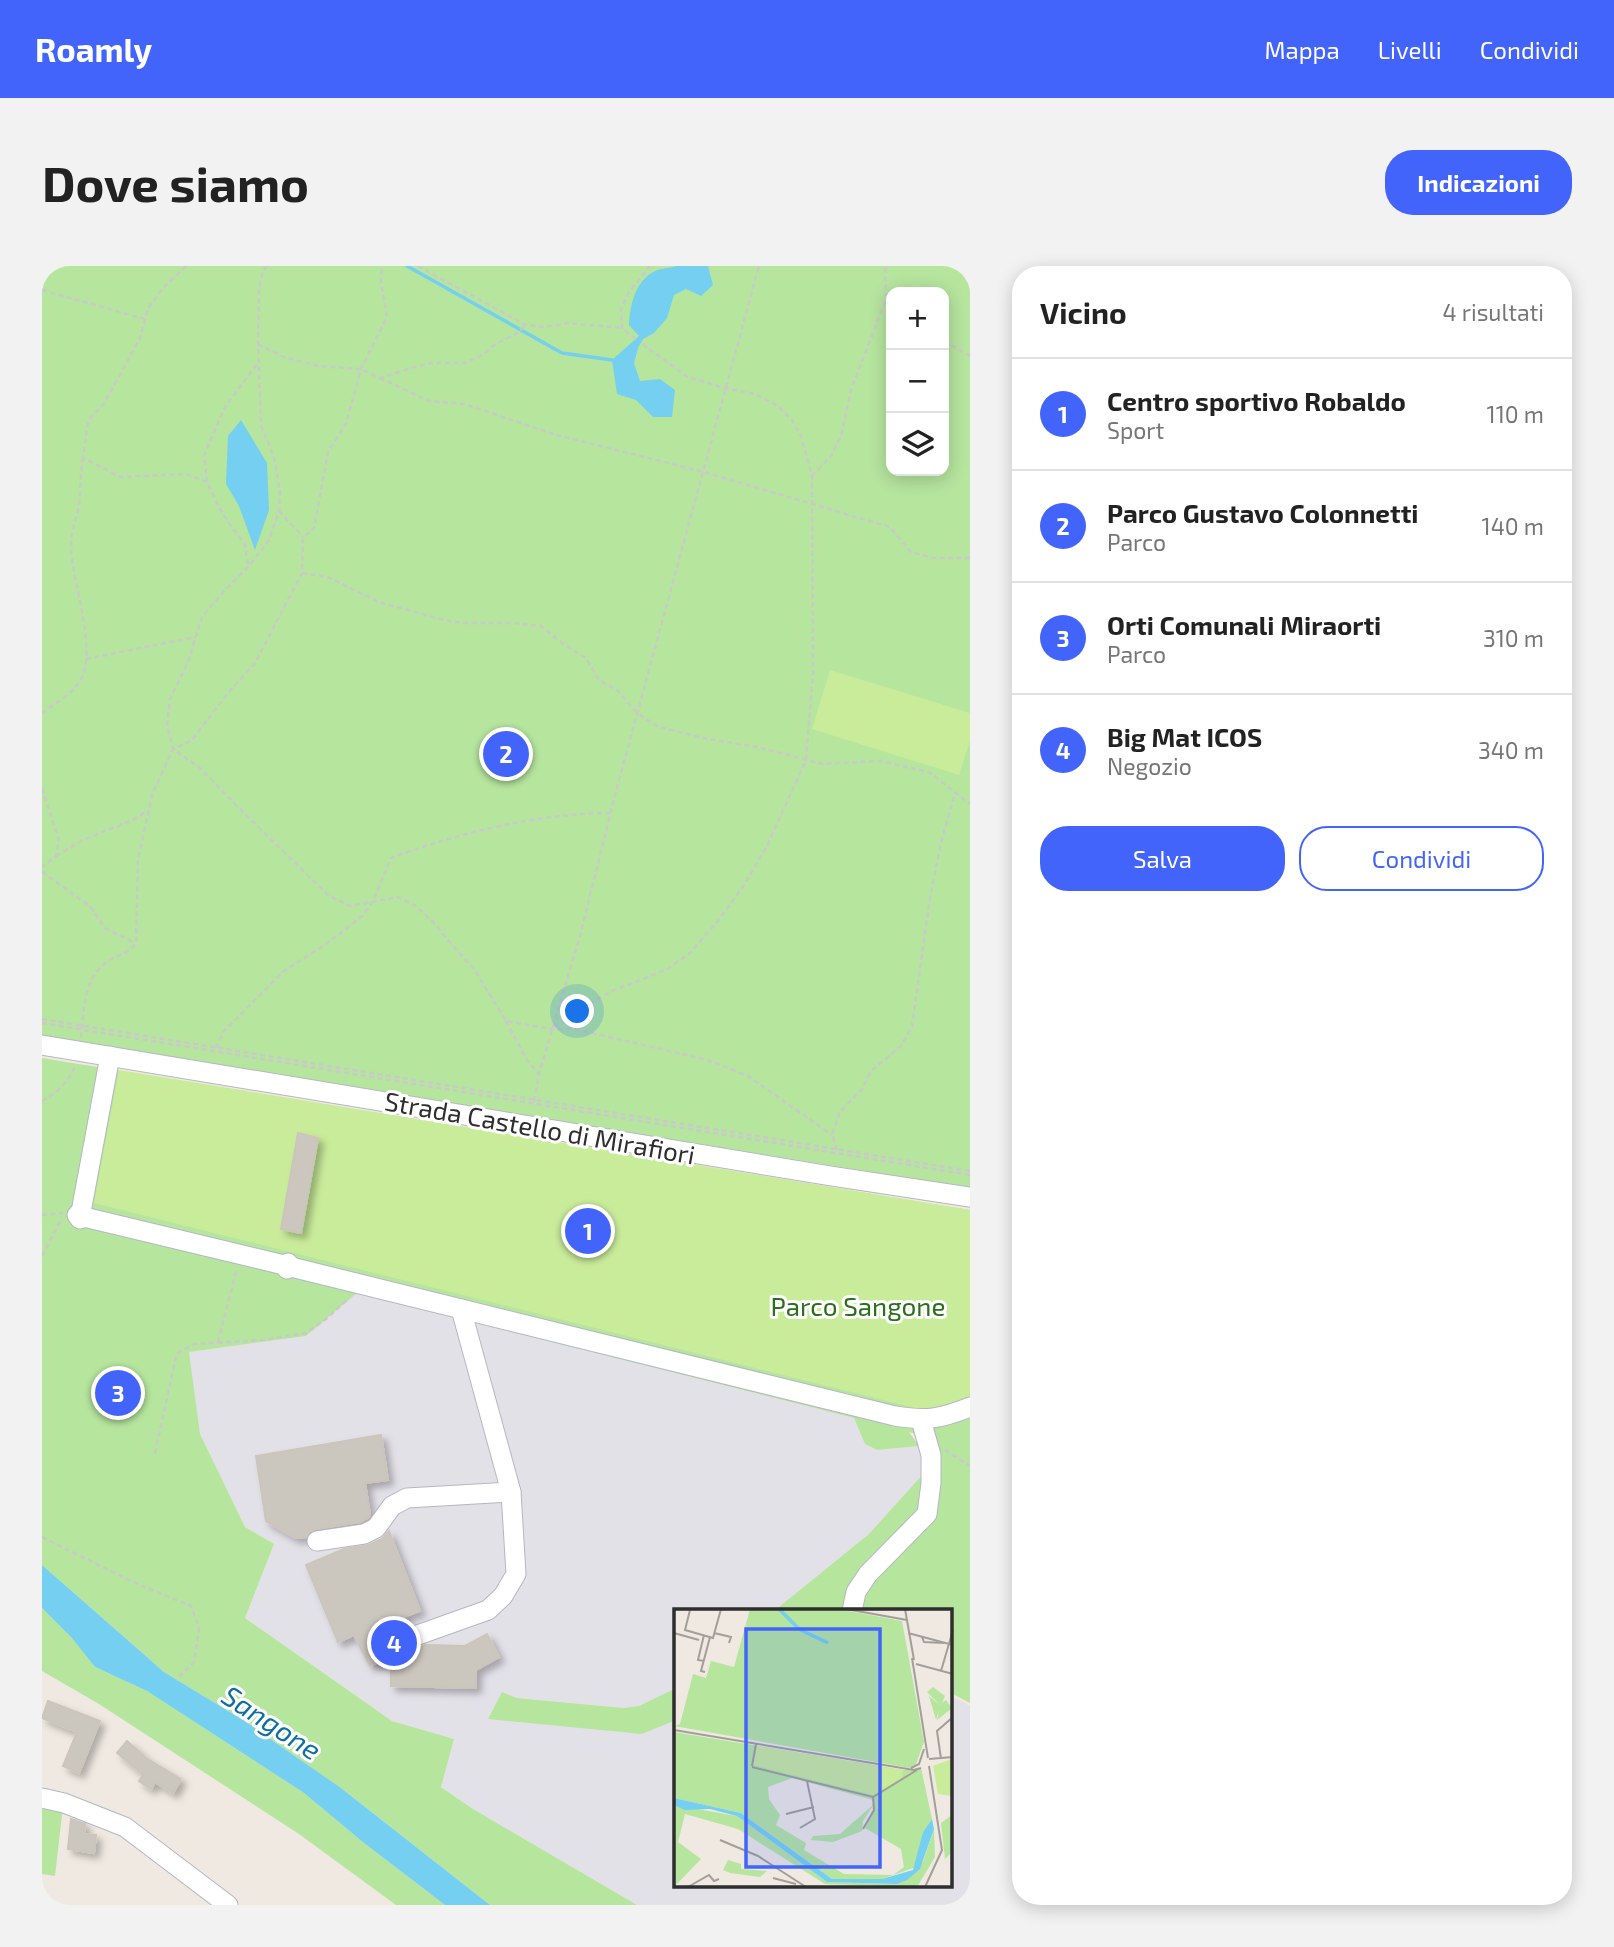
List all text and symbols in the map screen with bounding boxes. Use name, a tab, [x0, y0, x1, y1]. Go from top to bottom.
text: Roamly	[35, 29, 152, 69]
text: Mappa	[1264, 35, 1340, 64]
text: Livelli	[1378, 35, 1442, 64]
text: Condividi	[1480, 35, 1579, 64]
button: Indicazioni	[1385, 150, 1572, 215]
text: Dove siamo	[42, 153, 309, 212]
map controls	[886, 287, 949, 476]
button: +	[886, 287, 949, 350]
text: Vicino	[1040, 294, 1127, 330]
text: 4 risultati	[1442, 298, 1544, 326]
button: −	[886, 350, 949, 413]
text: Centro sportivo Robaldo	[1107, 385, 1406, 416]
text: 1	[1058, 400, 1068, 428]
text: 110 m	[1487, 400, 1544, 428]
button: layers	[886, 413, 949, 476]
text: Sport	[1107, 416, 1164, 444]
text: Parco Gustavo Colonnetti	[1107, 497, 1418, 528]
text: 2	[1056, 512, 1070, 540]
text: 140 m	[1482, 512, 1544, 540]
text: Parco	[1107, 528, 1166, 556]
text: Orti Comunali Miraorti	[1107, 609, 1381, 640]
text: 3	[1056, 624, 1070, 652]
text: 310 m	[1483, 624, 1544, 652]
text: Parco	[1107, 640, 1166, 668]
text: Big Mat ICOS	[1107, 721, 1262, 752]
pin: 2	[483, 728, 529, 780]
text: 4	[1056, 736, 1070, 764]
text: 340 m	[1478, 736, 1544, 764]
text: Negozio	[1107, 752, 1192, 780]
button: Salva	[1040, 826, 1285, 891]
button: Condividi	[1299, 826, 1544, 891]
your location	[560, 994, 594, 1028]
street label: Strada Castello di Mirafiori	[382, 1084, 698, 1170]
pin: 1	[565, 1205, 611, 1257]
park label: Parco Sangone	[771, 1290, 945, 1321]
pin: 3	[95, 1367, 141, 1419]
inset map	[674, 1609, 953, 1888]
pin: 4	[371, 1617, 417, 1669]
water label: Sangone	[216, 1678, 328, 1766]

